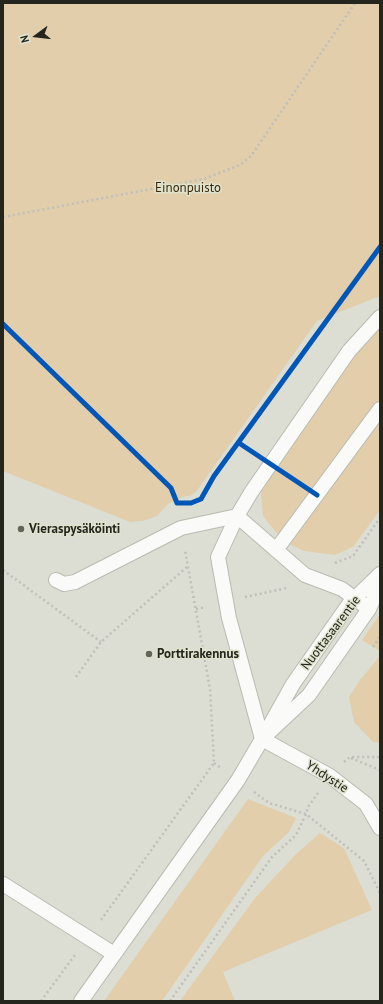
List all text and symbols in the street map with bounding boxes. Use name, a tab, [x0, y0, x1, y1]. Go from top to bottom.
north arrow	[16, 16, 56, 56]
text: N	[17, 34, 32, 44]
park label: Einonpuisto	[155, 180, 221, 196]
place label: Vieraspysäköinti	[29, 521, 120, 537]
marker: Vieraspysäköinti	[16, 524, 26, 534]
street label: Nuottasaarentie	[298, 593, 364, 673]
place label: Porttirakennus	[157, 646, 239, 662]
marker: Porttirakennus	[144, 649, 154, 659]
street label: Yhdystie	[303, 758, 351, 796]

